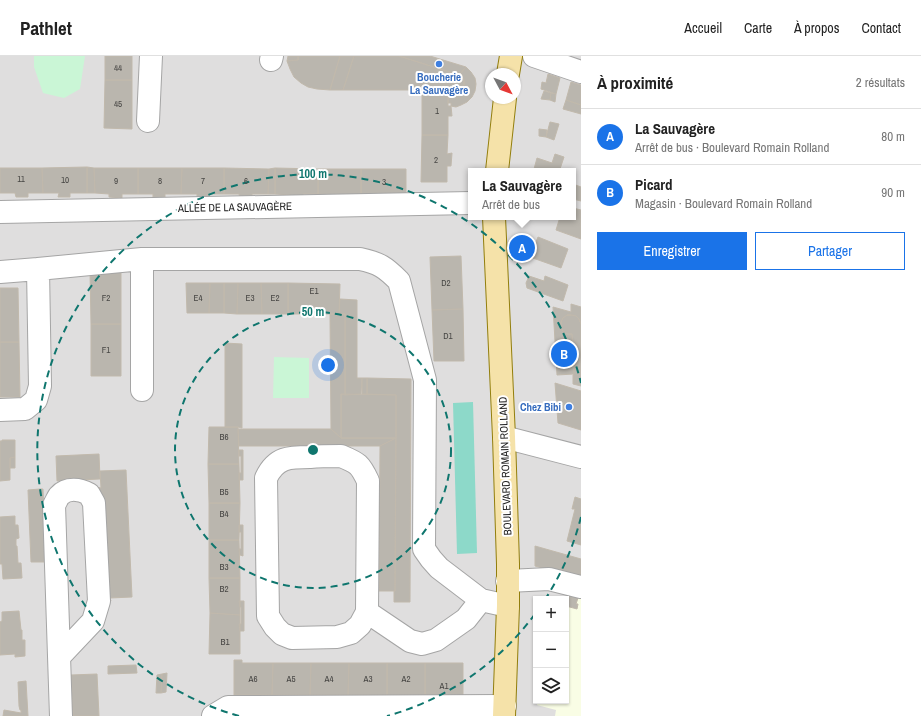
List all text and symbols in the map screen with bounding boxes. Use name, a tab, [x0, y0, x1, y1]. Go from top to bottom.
text: Pathlet	[20, 15, 72, 41]
text: Accueil	[684, 19, 722, 37]
text: Carte	[744, 19, 772, 37]
text: À propos	[794, 19, 839, 37]
text: Contact	[861, 19, 901, 37]
marker: Boucherie La Sauvagère	[434, 59, 444, 69]
house number: 44	[114, 62, 122, 74]
north arrow	[485, 68, 521, 104]
place label: Boucherie La Sauvagère	[410, 70, 468, 97]
text: À proximité	[597, 71, 673, 94]
text: 2 résultats	[856, 74, 905, 91]
house number: 45	[114, 98, 122, 110]
house number: 1	[435, 105, 439, 117]
text: La Sauvagère	[635, 118, 715, 139]
text: A	[606, 128, 614, 145]
text: 80 m	[881, 128, 905, 145]
text: Arrêt de bus · Boulevard Romain Rolland	[635, 139, 829, 156]
house number: 2	[434, 154, 438, 166]
text: 100 m	[299, 166, 327, 182]
popup	[468, 168, 576, 220]
house number: 11	[17, 173, 25, 185]
house number: 10	[61, 174, 69, 186]
text: Picard	[635, 174, 673, 195]
house number: 9	[114, 175, 118, 187]
house number: 8	[158, 175, 162, 187]
house number: 7	[201, 175, 205, 187]
house number: 6	[244, 175, 248, 187]
text: La Sauvagère	[482, 175, 562, 196]
house number: 3	[382, 176, 386, 188]
text: B	[606, 184, 614, 201]
text: 90 m	[881, 184, 905, 201]
text: Magasin · Boulevard Romain Rolland	[635, 195, 812, 212]
text: Arrêt de bus	[482, 196, 540, 213]
street label: ALLÉE DE LA SAUVAGÈRE	[177, 199, 292, 215]
button: Enregistrer	[597, 232, 747, 270]
button: Partager	[755, 232, 905, 270]
pin: A	[509, 233, 535, 263]
house number: D2	[441, 277, 451, 289]
house number: E1	[309, 285, 319, 297]
house number: F2	[102, 292, 110, 304]
house number: E4	[193, 292, 203, 304]
house number: E3	[245, 292, 255, 304]
house number: E2	[270, 292, 280, 304]
text: 50 m	[302, 304, 324, 320]
house number: D1	[443, 330, 453, 342]
pin: B	[551, 339, 577, 369]
house number: F1	[102, 344, 110, 356]
your location	[318, 355, 338, 375]
street label: BOULEVARD ROMAIN ROLLAND	[496, 396, 514, 536]
place label: Chez Bibi	[520, 400, 561, 414]
marker: Chez Bibi	[564, 402, 574, 412]
house number: B6	[219, 431, 229, 443]
centre of rings	[306, 443, 320, 457]
house number: B5	[219, 486, 229, 498]
house number: B4	[219, 508, 229, 520]
house number: B3	[219, 561, 229, 573]
house number: B2	[219, 583, 229, 595]
map controls	[533, 596, 569, 704]
button: +	[533, 596, 569, 632]
button: −	[533, 632, 569, 668]
house number: B1	[220, 636, 230, 648]
button: layers	[533, 668, 569, 704]
house number: A6	[247, 673, 258, 685]
house number: A5	[285, 673, 296, 685]
house number: A4	[323, 673, 334, 685]
house number: A3	[362, 673, 373, 685]
house number: A2	[400, 673, 411, 685]
house number: A1	[438, 680, 449, 692]

